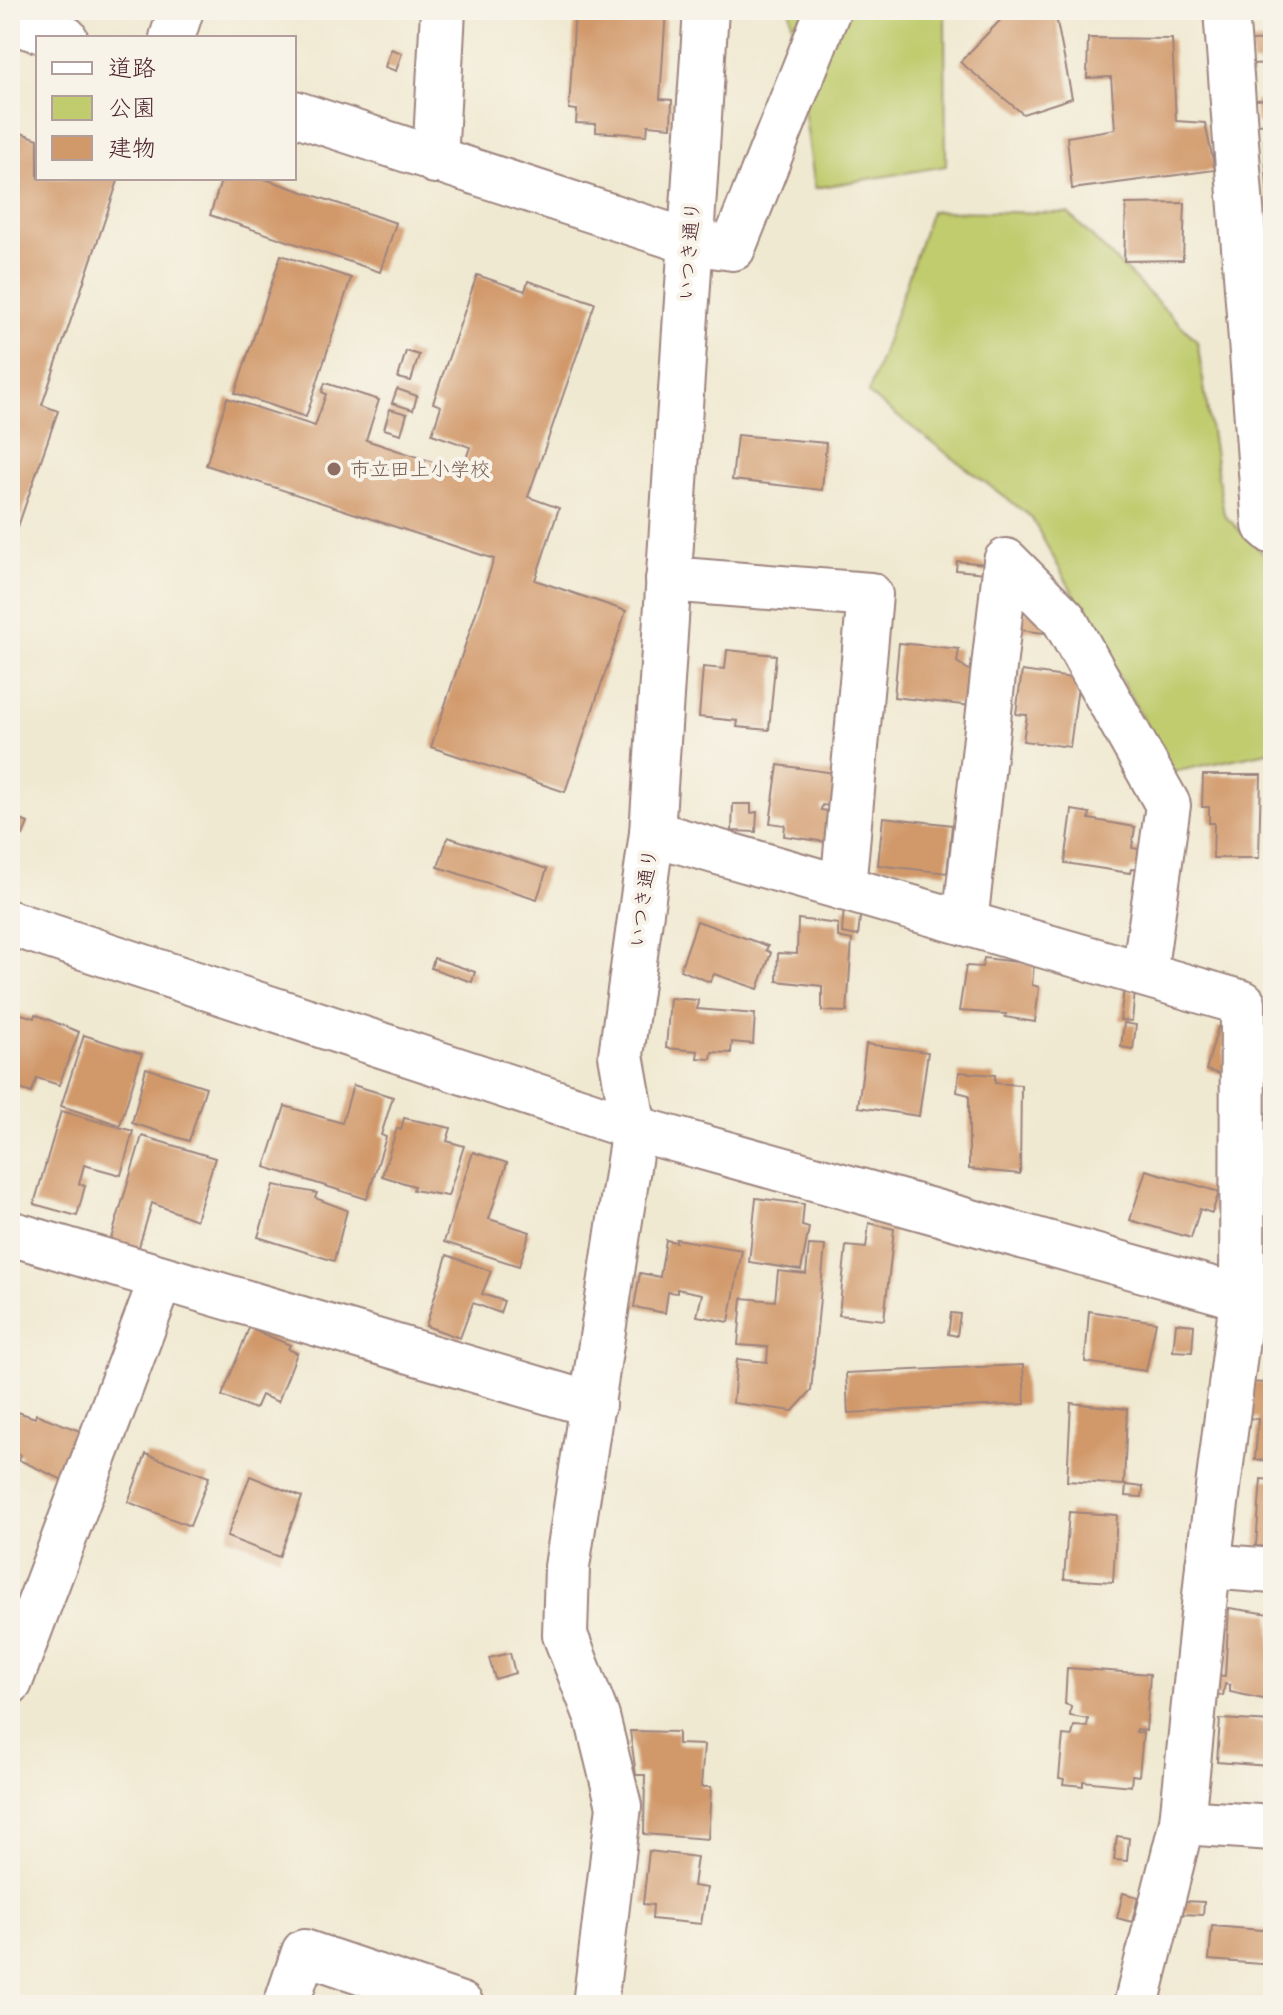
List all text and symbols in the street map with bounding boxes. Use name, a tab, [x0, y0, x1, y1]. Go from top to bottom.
legend	[36, 36, 296, 180]
text: 道路	[108, 50, 156, 89]
text: 公園	[108, 90, 156, 129]
text: 建物	[108, 130, 156, 169]
street label: いつき通り	[672, 200, 710, 302]
place label: 市立田上小学校	[350, 455, 490, 487]
marker: 市立田上小学校	[325, 460, 343, 478]
street label: いつき通り	[622, 847, 668, 950]

